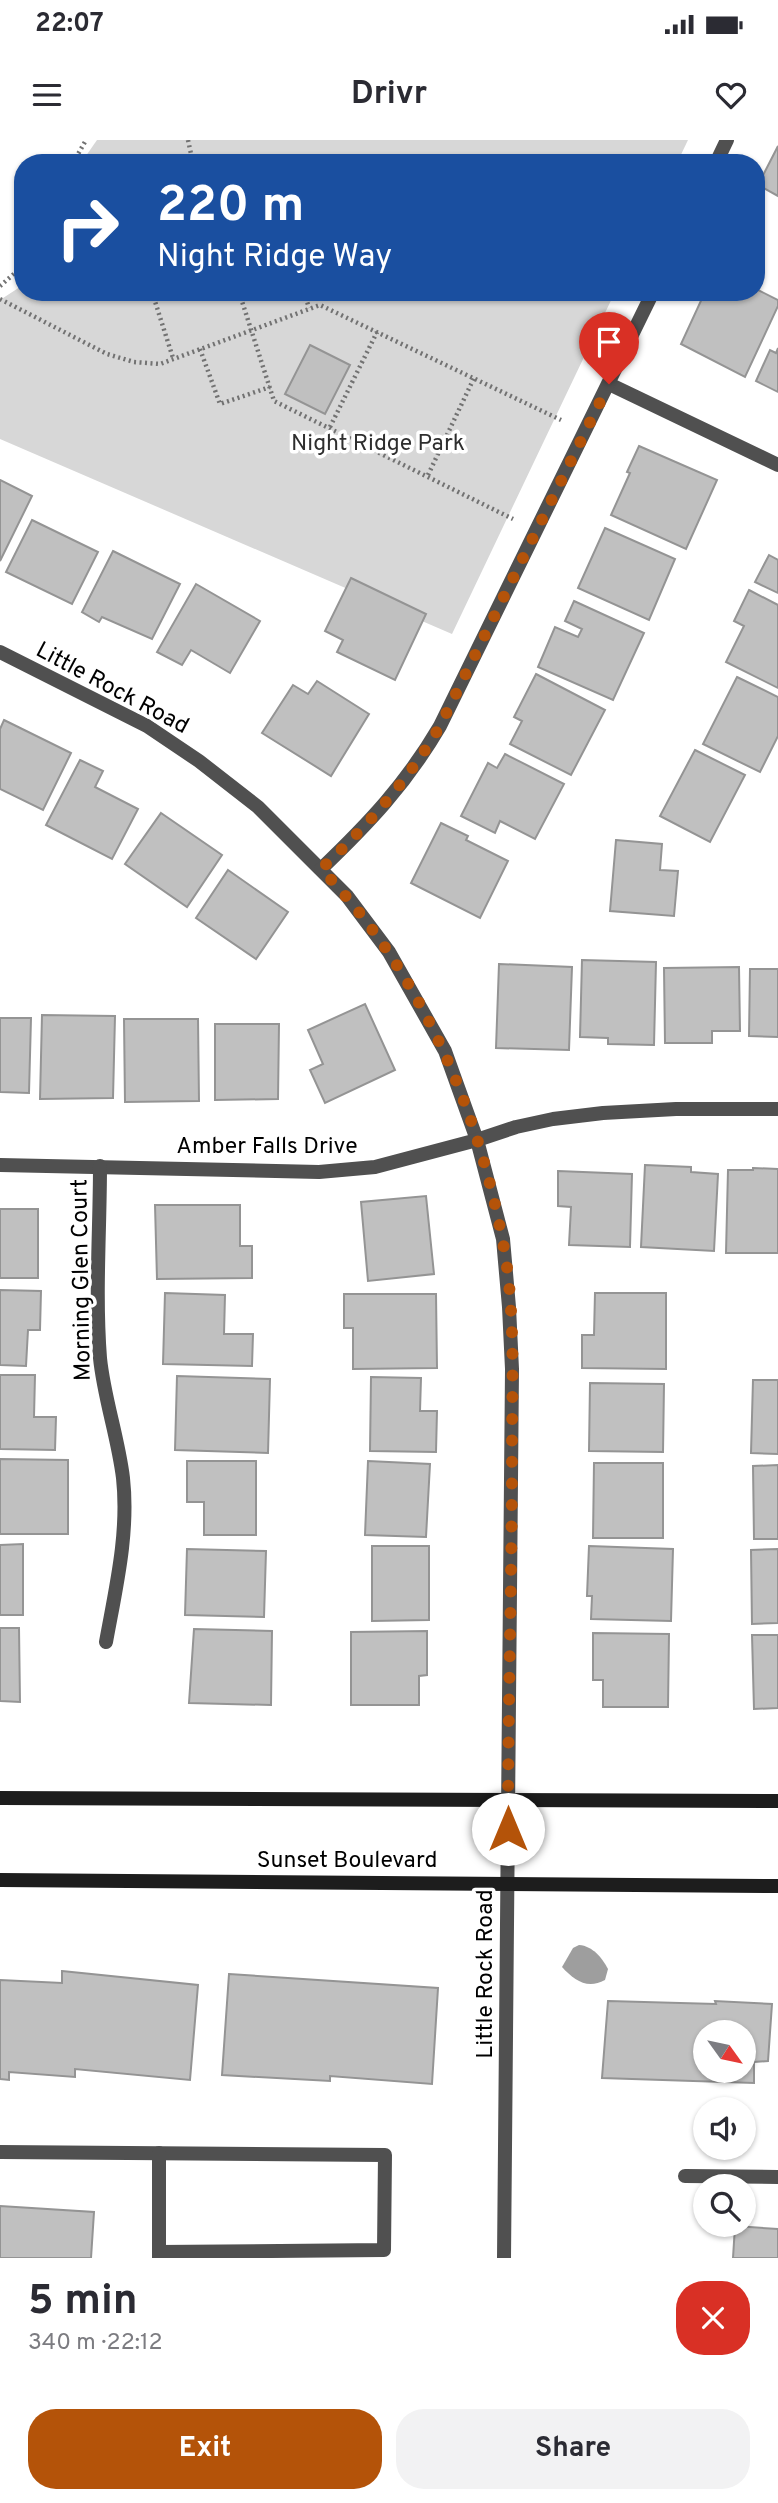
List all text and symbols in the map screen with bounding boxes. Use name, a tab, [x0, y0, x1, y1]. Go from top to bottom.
text: 22:07	[35, 8, 104, 41]
text: Drivr	[351, 75, 427, 115]
icon: menu	[28, 76, 66, 114]
icon: heart	[712, 76, 750, 114]
text: 220 m	[157, 177, 304, 239]
icon: right	[42, 182, 133, 273]
text: Night Ridge Way	[157, 238, 392, 278]
pin	[579, 312, 639, 384]
icon: arrive	[590, 323, 628, 361]
park label: Night Ridge Park	[291, 430, 465, 459]
street label: Little Rock Road	[30, 637, 193, 742]
street label: Amber Falls Drive	[176, 1133, 358, 1162]
street label: Morning Glen Court	[66, 1179, 99, 1381]
position arrow	[471, 1792, 545, 1866]
street label: Sunset Boulevard	[257, 1847, 437, 1876]
street label: Little Rock Road	[472, 1889, 501, 2059]
north arrow	[693, 2020, 756, 2082]
map controls	[693, 2020, 756, 2237]
button: sound	[693, 2097, 756, 2160]
button: search	[693, 2174, 756, 2237]
text: 5 min	[28, 2276, 138, 2329]
button: close	[676, 2281, 750, 2355]
text: 340 m · 22:12	[28, 2329, 163, 2358]
button: Exit	[28, 2409, 382, 2489]
button: Share	[396, 2409, 750, 2489]

